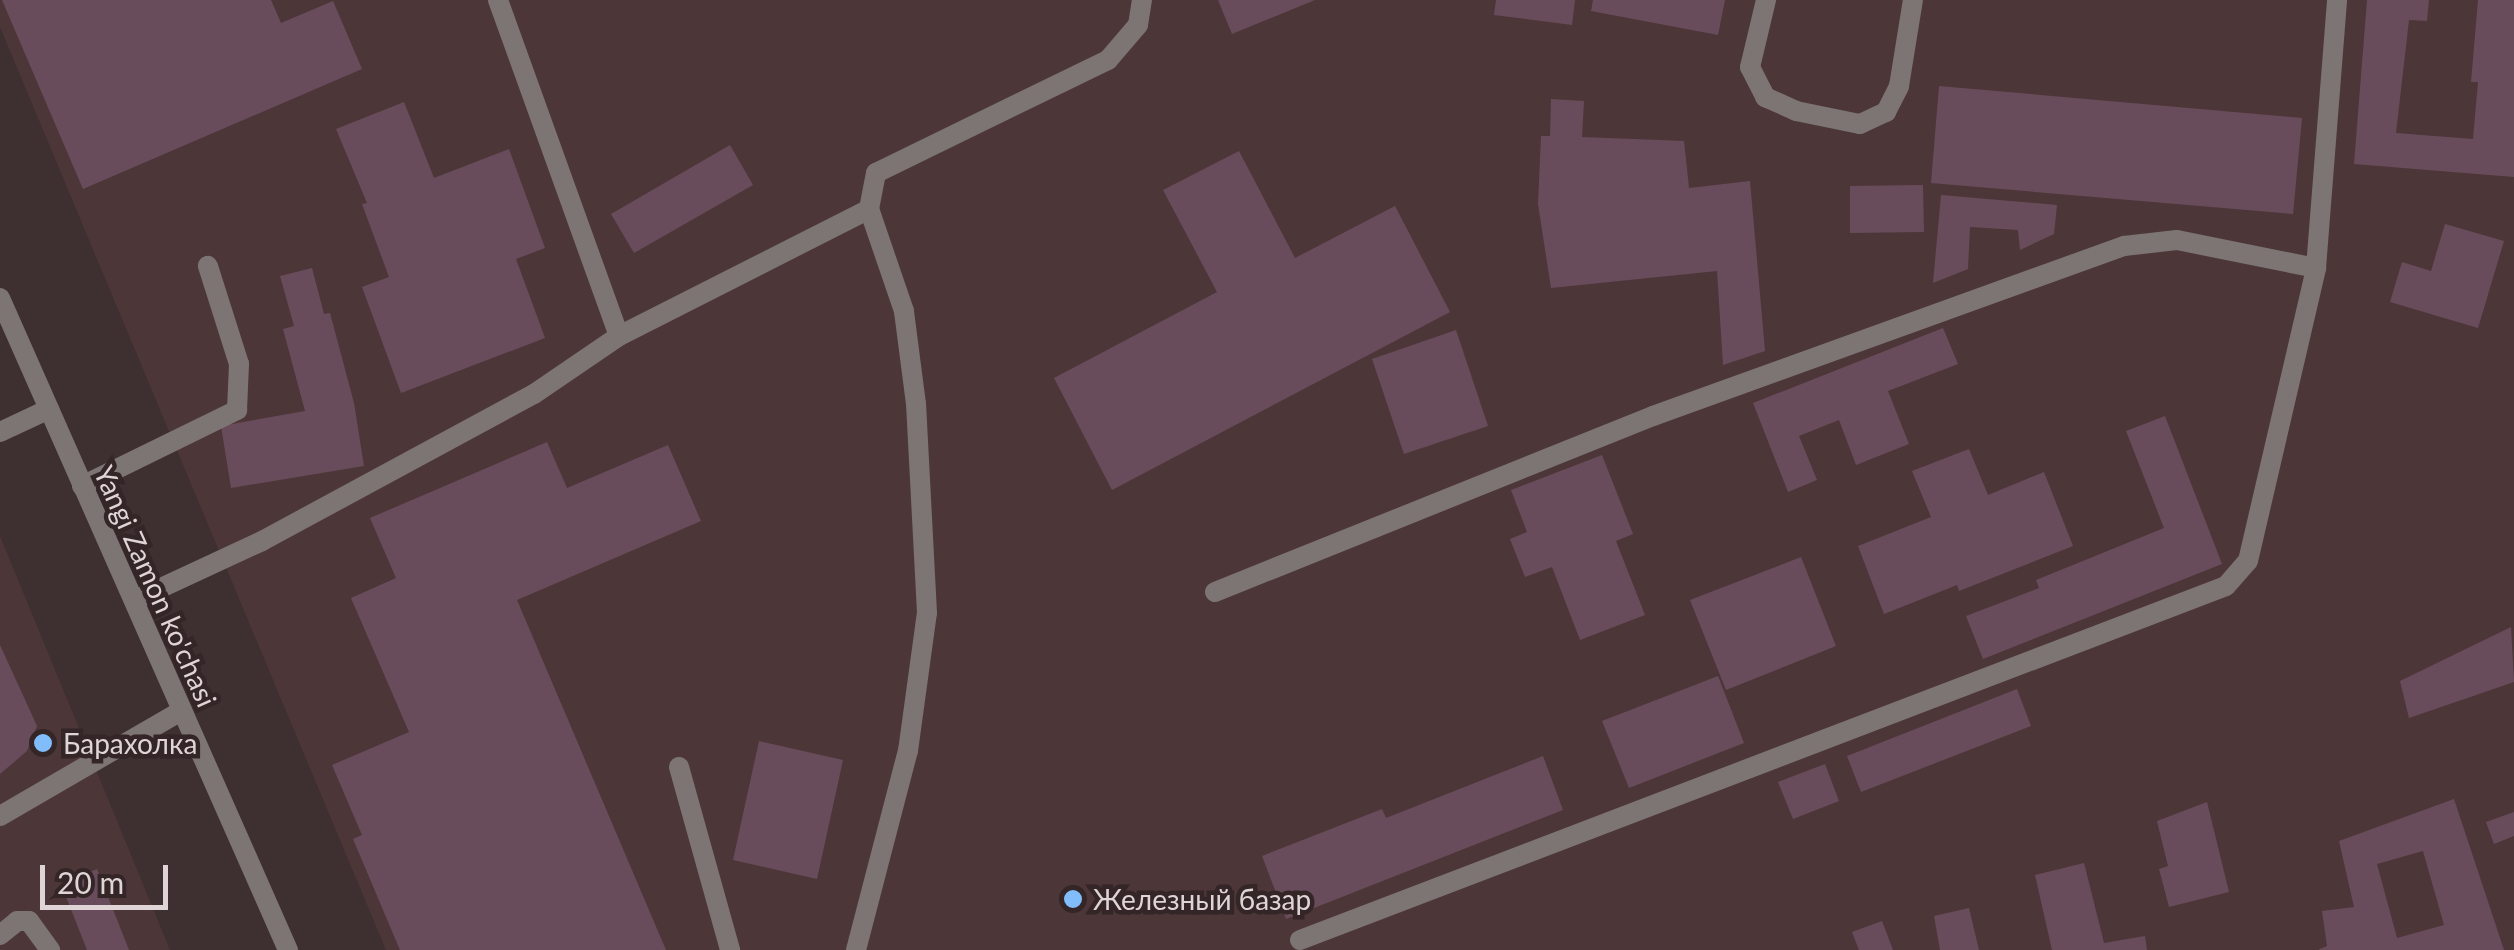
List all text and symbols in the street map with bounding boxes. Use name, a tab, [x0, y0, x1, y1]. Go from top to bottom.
street label: Yangi Zamon ko'chasi	[88, 460, 224, 712]
place label: Барахолка	[63, 726, 197, 760]
marker: Барахолка	[32, 732, 54, 754]
scale bar	[45, 845, 172, 907]
text: 20 m	[57, 864, 124, 900]
place label: Железный базар	[1093, 882, 1311, 916]
marker: Железный базар	[1062, 888, 1084, 910]

